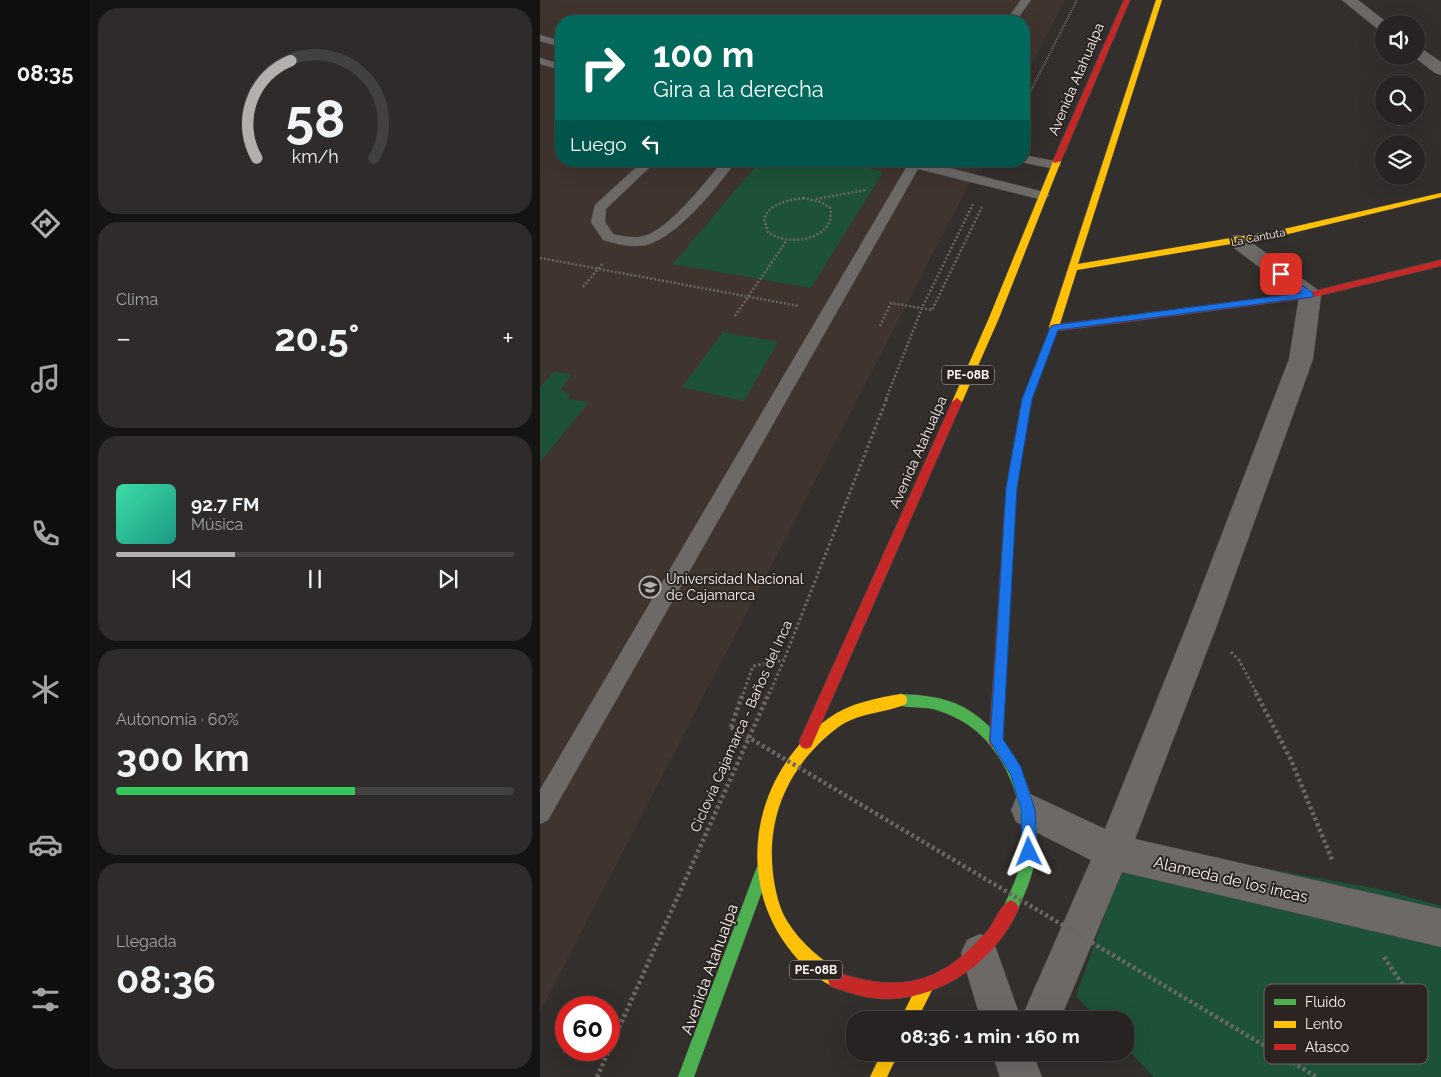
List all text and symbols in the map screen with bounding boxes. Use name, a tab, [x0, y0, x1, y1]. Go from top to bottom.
map controls	[1375, 15, 1425, 185]
button: sound	[1375, 15, 1425, 65]
street label: Avenida Atahualpa	[1045, 20, 1107, 138]
text: 100 m	[653, 34, 754, 75]
icon: right	[570, 35, 635, 100]
text: 08:35	[17, 60, 73, 86]
button: search	[1375, 75, 1425, 125]
text: Gira a la derecha	[653, 76, 824, 102]
text: 58	[285, 88, 345, 149]
icon: left	[637, 130, 665, 158]
text: Luego	[570, 133, 627, 155]
button: layers	[1375, 135, 1425, 185]
text: km/h	[291, 146, 339, 167]
icon: directions	[28, 206, 63, 241]
street label: La Cantuta	[1230, 226, 1286, 249]
pin	[1260, 253, 1302, 295]
icon: arrive	[1267, 260, 1295, 288]
text: Clima	[116, 290, 158, 309]
text: 20.5°	[274, 315, 359, 360]
text: −	[116, 322, 131, 355]
text: +	[502, 322, 514, 355]
icon: music	[28, 361, 63, 396]
road number: PE-08B	[942, 366, 994, 384]
street label: Avenida Atahualpa	[886, 394, 950, 510]
text: 92.7 FM	[191, 493, 259, 515]
text: Música	[191, 515, 243, 534]
icon: phone	[28, 516, 63, 551]
icon: previous	[168, 565, 196, 593]
icon: pause	[301, 565, 329, 593]
icon: next	[434, 565, 462, 593]
place label: Universidad Nacional de Cajamarca	[666, 571, 804, 603]
school or university icon: Universidad Nacional de Cajamarca	[638, 575, 662, 599]
street label: Ciclovía Cajamarca - Baños del Inca	[687, 618, 795, 834]
icon: climate	[28, 672, 63, 707]
text: Autonomía · 60%	[116, 710, 239, 729]
text: 300 km	[116, 735, 250, 780]
position arrow	[1002, 825, 1054, 877]
icon: car	[28, 827, 63, 862]
street label: Alameda de los incas	[1152, 852, 1310, 907]
street label: Avenida Atahualpa	[677, 901, 742, 1037]
text: Llegada	[116, 932, 176, 951]
text: 08:36	[116, 957, 216, 1002]
road number: PE-08B	[790, 960, 842, 980]
icon: filters	[28, 982, 63, 1017]
legend	[1264, 984, 1428, 1064]
text: Fluido	[1305, 994, 1345, 1010]
speed limit sign: 60	[555, 996, 620, 1061]
text: Lento	[1305, 1016, 1342, 1032]
text: 08:36 · 1 min · 160 m	[900, 1025, 1080, 1047]
text: Atasco	[1305, 1039, 1349, 1055]

